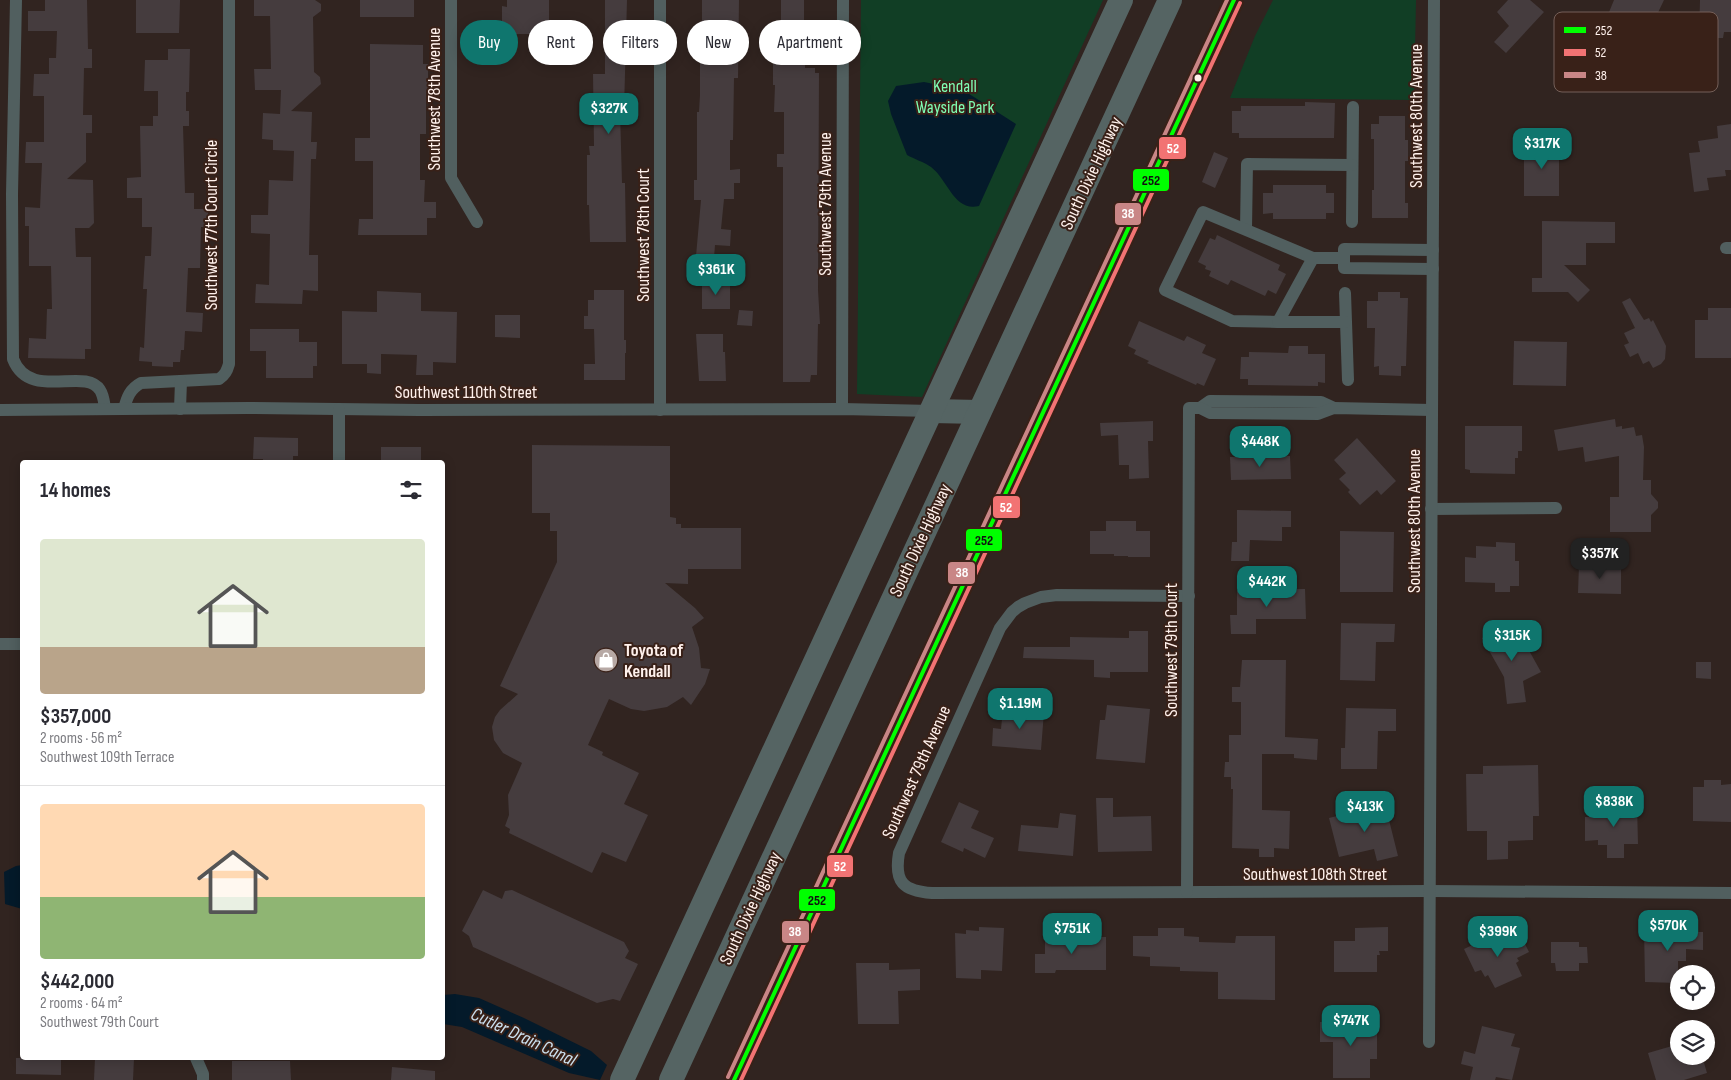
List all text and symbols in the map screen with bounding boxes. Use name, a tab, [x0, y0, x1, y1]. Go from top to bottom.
legend	[1554, 12, 1718, 92]
chip: Buy	[460, 20, 518, 65]
chip: Rent	[528, 20, 593, 65]
chip: Filters	[603, 20, 677, 65]
chip: New	[687, 20, 749, 65]
chip: Apartment	[759, 20, 861, 65]
text: 252	[1595, 22, 1612, 39]
street label: Southwest 78th Avenue	[424, 27, 445, 171]
street label: Southwest 80th Avenue	[1406, 44, 1427, 188]
text: 52	[1595, 44, 1607, 61]
text: 38	[1595, 67, 1607, 84]
unlabelled marker	[1193, 73, 1203, 83]
park label: Kendall Wayside Park	[916, 76, 994, 118]
pin: $327K	[574, 92, 644, 135]
text: $327K	[590, 99, 628, 118]
street label: South Dixie Highway	[1056, 113, 1127, 233]
pin: $317K	[1507, 128, 1577, 170]
street label: Southwest 79th Avenue	[815, 132, 836, 276]
text: $317K	[1524, 134, 1560, 153]
line badge: 52	[1158, 136, 1187, 160]
street label: Southwest 77th Court Circle	[201, 140, 222, 310]
text: 52	[1167, 140, 1179, 157]
street label: Southwest 78th Court	[633, 168, 654, 302]
line badge: 252	[1132, 168, 1170, 192]
text: 252	[1142, 172, 1160, 189]
line badge: 38	[1114, 202, 1142, 226]
text: 38	[1122, 205, 1135, 222]
pin: $361K	[681, 254, 751, 296]
text: $361K	[697, 260, 735, 279]
street label: Southwest 110th Street	[395, 382, 538, 403]
pin: $448K	[1225, 426, 1295, 468]
text: $448K	[1241, 432, 1279, 451]
street label: Southwest 80th Avenue	[1404, 449, 1425, 593]
icon: filters	[397, 476, 425, 504]
text: 14 homes	[40, 478, 111, 503]
street label: South Dixie Highway	[885, 480, 956, 600]
line badge: 52	[992, 495, 1021, 519]
text: 52	[1000, 499, 1012, 516]
line badge: 252	[965, 528, 1003, 552]
text: 252	[975, 532, 993, 549]
pin: $357K	[1565, 538, 1635, 580]
text: $357K	[1581, 544, 1619, 563]
line badge: 38	[947, 561, 976, 585]
text: 38	[956, 564, 969, 581]
pin: $442K	[1232, 566, 1302, 608]
icon: home	[188, 571, 278, 661]
text: $442K	[1248, 572, 1286, 591]
street label: Southwest 79th Court	[1161, 583, 1182, 717]
pin: $315K	[1477, 620, 1547, 662]
text: $315K	[1494, 626, 1530, 645]
place label: Toyota of Kendall	[624, 640, 684, 682]
shop icon: Toyota of Kendall	[593, 647, 619, 673]
pin: $1.19M	[979, 688, 1061, 730]
text: $1.19M	[999, 694, 1041, 713]
street label: Southwest 79th Avenue	[878, 702, 955, 842]
text: $357,000	[40, 704, 111, 729]
text: 2 rooms · 56 m²	[40, 729, 122, 748]
text: Southwest 109th Terrace	[40, 748, 174, 767]
pin: $838K	[1579, 786, 1649, 828]
pin: $413K	[1330, 790, 1400, 833]
text: $838K	[1595, 792, 1633, 811]
text: $413K	[1347, 797, 1384, 816]
icon: home	[188, 837, 278, 927]
street label: South Dixie Highway	[715, 848, 786, 968]
line badge: 52	[826, 854, 854, 878]
text: 52	[834, 858, 846, 875]
street label: Southwest 108th Street	[1243, 864, 1388, 885]
line badge: 252	[798, 888, 836, 912]
text: 252	[808, 892, 826, 909]
pin: $570K	[1633, 910, 1703, 952]
pin: $751K	[1037, 912, 1107, 955]
pin: $399K	[1463, 916, 1533, 958]
text: $570K	[1649, 916, 1687, 935]
text: $751K	[1054, 919, 1090, 938]
line badge: 38	[781, 920, 810, 944]
text: $399K	[1479, 922, 1517, 941]
text: 38	[789, 923, 802, 940]
map controls	[1670, 965, 1715, 1065]
button: locate	[1670, 965, 1715, 1010]
text: $442,000	[40, 969, 114, 994]
text: 2 rooms · 64 m²	[40, 994, 123, 1013]
water label: Cutler Drain Canal	[467, 1003, 580, 1072]
pin: $747K	[1316, 1004, 1386, 1047]
text: $747K	[1333, 1011, 1369, 1030]
text: Southwest 79th Court	[40, 1013, 159, 1032]
button: layers	[1670, 1020, 1715, 1065]

